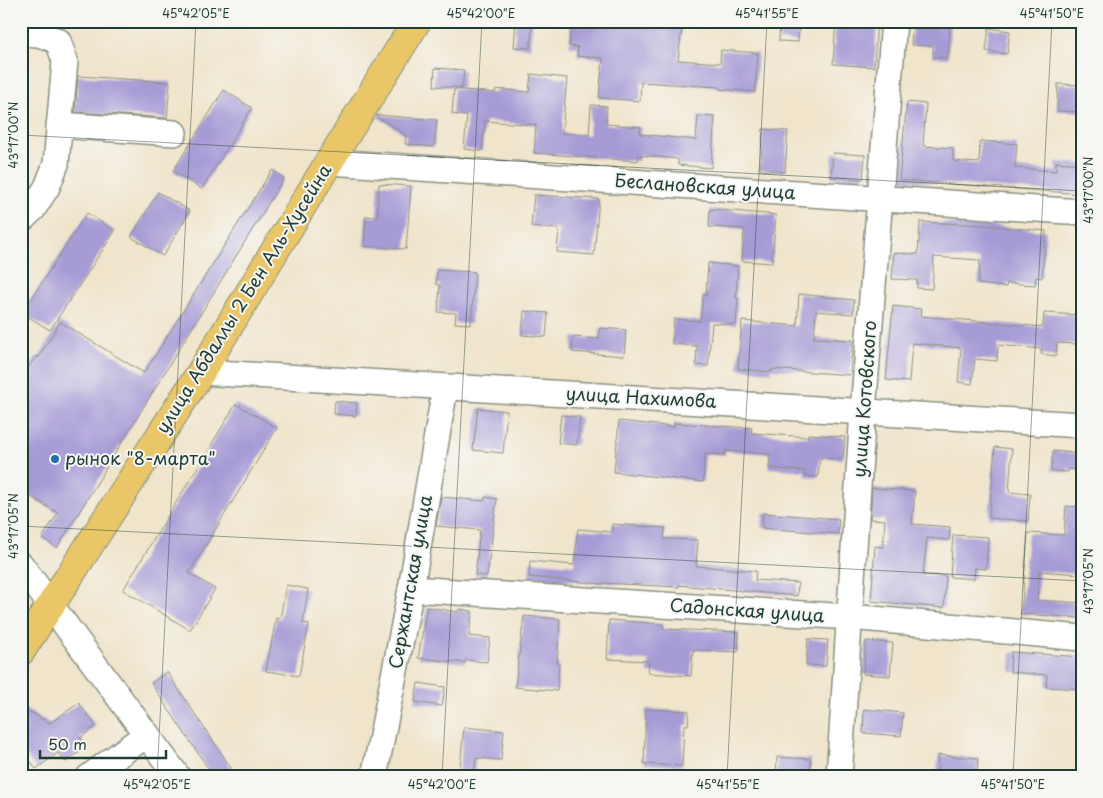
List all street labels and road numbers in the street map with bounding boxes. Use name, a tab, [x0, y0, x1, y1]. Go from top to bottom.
street label: улица Абдаллы 2 Бен Аль-Хусейна	[148, 158, 338, 438]
street label: Беслановская улица	[614, 166, 797, 205]
street label: улица Котовского	[845, 319, 882, 478]
street label: улица Нахимова	[565, 379, 718, 414]
street label: Сержантская улица	[381, 492, 438, 671]
street label: Садонская улица	[669, 591, 826, 628]

